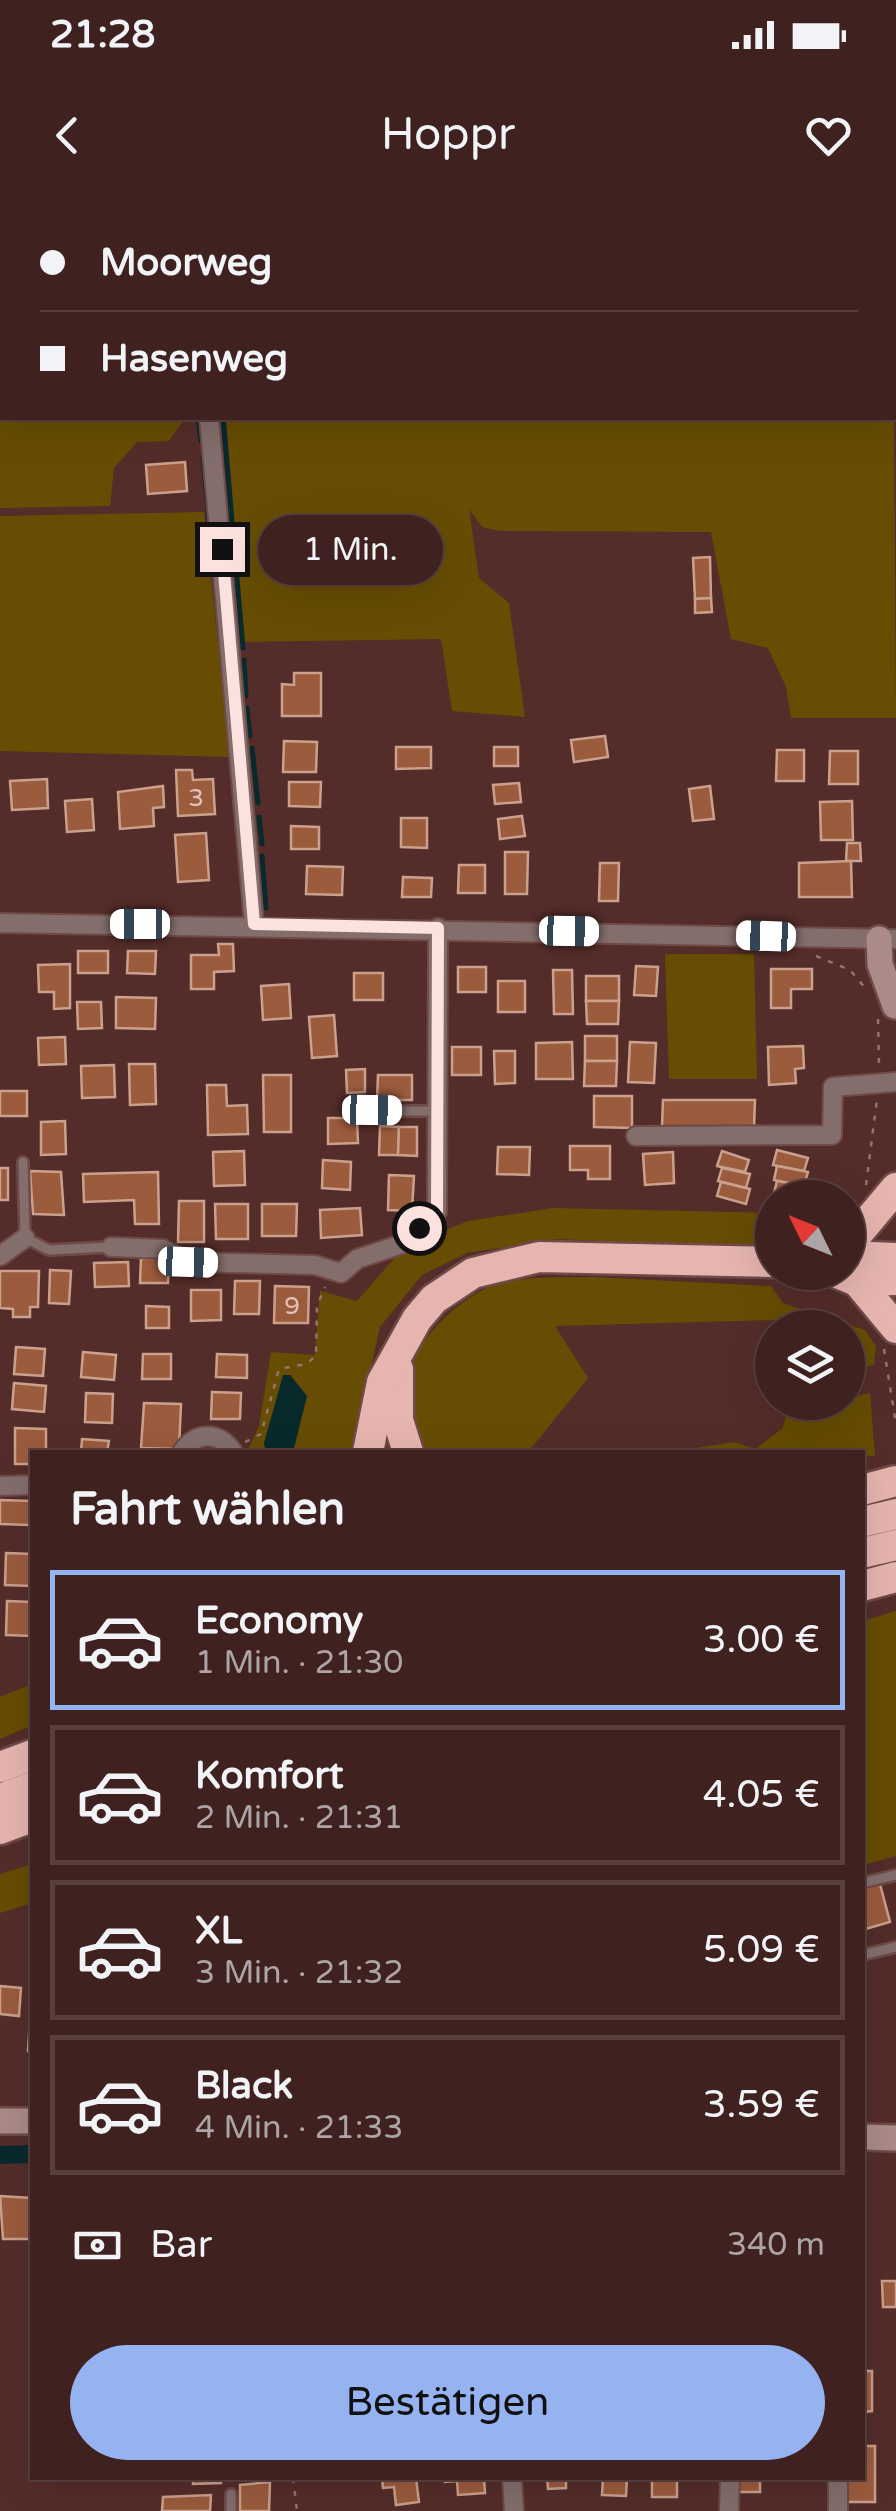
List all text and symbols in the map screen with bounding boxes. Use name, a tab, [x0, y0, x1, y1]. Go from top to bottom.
text: 21:28	[50, 12, 155, 58]
icon: back	[40, 108, 95, 163]
text: Hoppr	[381, 108, 515, 162]
icon: heart	[801, 108, 856, 163]
text: Moorweg	[100, 240, 272, 286]
text: Hasenweg	[100, 336, 288, 382]
callout: 1 Min.	[257, 514, 442, 584]
route end	[200, 527, 245, 572]
text: 1 Min.	[303, 531, 398, 569]
house number: 3	[188, 783, 204, 813]
car	[110, 909, 170, 939]
car	[539, 915, 599, 947]
car	[735, 920, 797, 952]
car	[342, 1094, 402, 1126]
north arrow	[755, 1180, 865, 1290]
map controls	[755, 1180, 865, 1420]
route start	[397, 1206, 442, 1251]
car	[157, 1246, 219, 1278]
house number: 9	[284, 1291, 300, 1321]
button: layers	[755, 1310, 865, 1420]
text: Fahrt wählen	[70, 1483, 345, 1537]
icon: car	[75, 1595, 165, 1685]
text: Economy	[195, 1598, 363, 1644]
text: 3.00 €	[703, 1617, 820, 1663]
text: 1 Min. · 21:30	[195, 1644, 403, 1682]
icon: car	[75, 1750, 165, 1840]
text: Komfort	[195, 1753, 344, 1799]
text: 4.05 €	[703, 1772, 820, 1818]
text: 2 Min. · 21:31	[195, 1799, 403, 1837]
icon: car	[75, 1905, 165, 1995]
text: XL	[195, 1908, 242, 1954]
text: 5.09 €	[703, 1927, 820, 1973]
text: 3 Min. · 21:32	[195, 1954, 403, 1992]
icon: car	[75, 2060, 165, 2150]
text: Black	[195, 2063, 293, 2109]
text: 3.59 €	[703, 2082, 820, 2128]
text: 4 Min. · 21:33	[195, 2109, 403, 2147]
icon: cash	[70, 2218, 125, 2273]
text: Bar	[150, 2222, 212, 2268]
text: 340 m	[727, 2226, 825, 2264]
button: Bestätigen	[70, 2345, 825, 2460]

